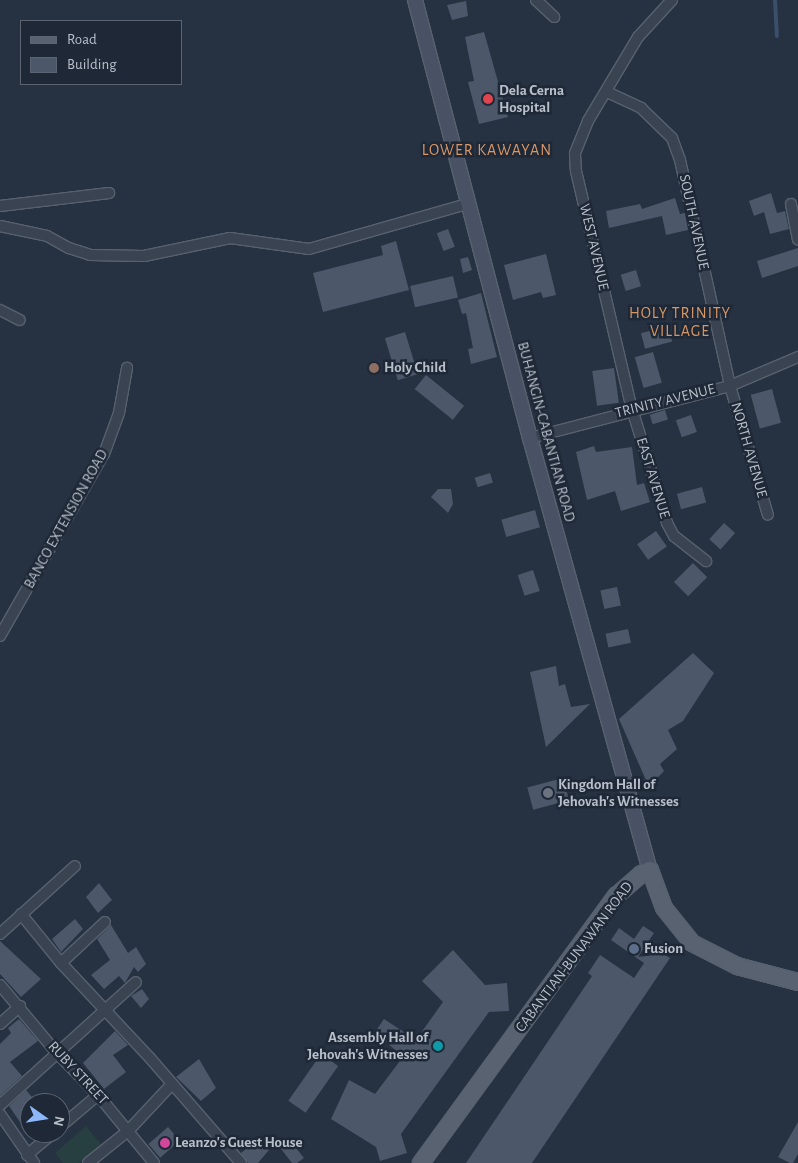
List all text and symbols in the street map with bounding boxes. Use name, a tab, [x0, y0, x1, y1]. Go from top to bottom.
legend	[20, 20, 182, 85]
text: Road	[67, 32, 97, 47]
text: Building	[67, 57, 117, 72]
place label: Dela Cerna Hospital	[499, 81, 564, 116]
marker: Dela Cerna Hospital	[481, 92, 495, 106]
district label: LOWER KAWAYAN	[420, 140, 554, 160]
street label: SOUTH AVENUE	[675, 173, 713, 271]
street label: WEST AVENUE	[575, 202, 613, 292]
district label: HOLY TRINITY VILLAGE	[627, 303, 733, 341]
street label: BUHANGIN-CABANTIAN ROAD	[513, 340, 579, 524]
place label: Holy Child	[384, 359, 446, 377]
marker: Holy Child	[368, 362, 380, 374]
street label: TRINITY AVENUE	[613, 380, 717, 422]
street label: NORTH AVENUE	[727, 400, 771, 500]
street label: EAST AVENUE	[632, 435, 674, 521]
street label: BANCO EXTENSION ROAD	[20, 446, 112, 592]
place label: Kingdom Hall of Jehovah's Witnesses	[558, 775, 679, 810]
marker: Kingdom Hall of Jehovah's Witnesses	[542, 787, 554, 799]
street label: CABANTIAN-BUNAWAN ROAD	[512, 878, 636, 1036]
place label: Fusion	[644, 940, 683, 958]
marker: Fusion	[628, 943, 640, 955]
place label: Assembly Hall of Jehovah's Witnesses	[307, 1028, 428, 1063]
street label: RUBY STREET	[44, 1038, 112, 1108]
marker: Assembly Hall of Jehovah's Witnesses	[432, 1040, 444, 1052]
north arrow	[20, 1093, 70, 1143]
text: N	[51, 1115, 67, 1127]
place label: Leanzo's Guest House	[175, 1134, 303, 1152]
marker: Leanzo's Guest House	[159, 1137, 171, 1149]

